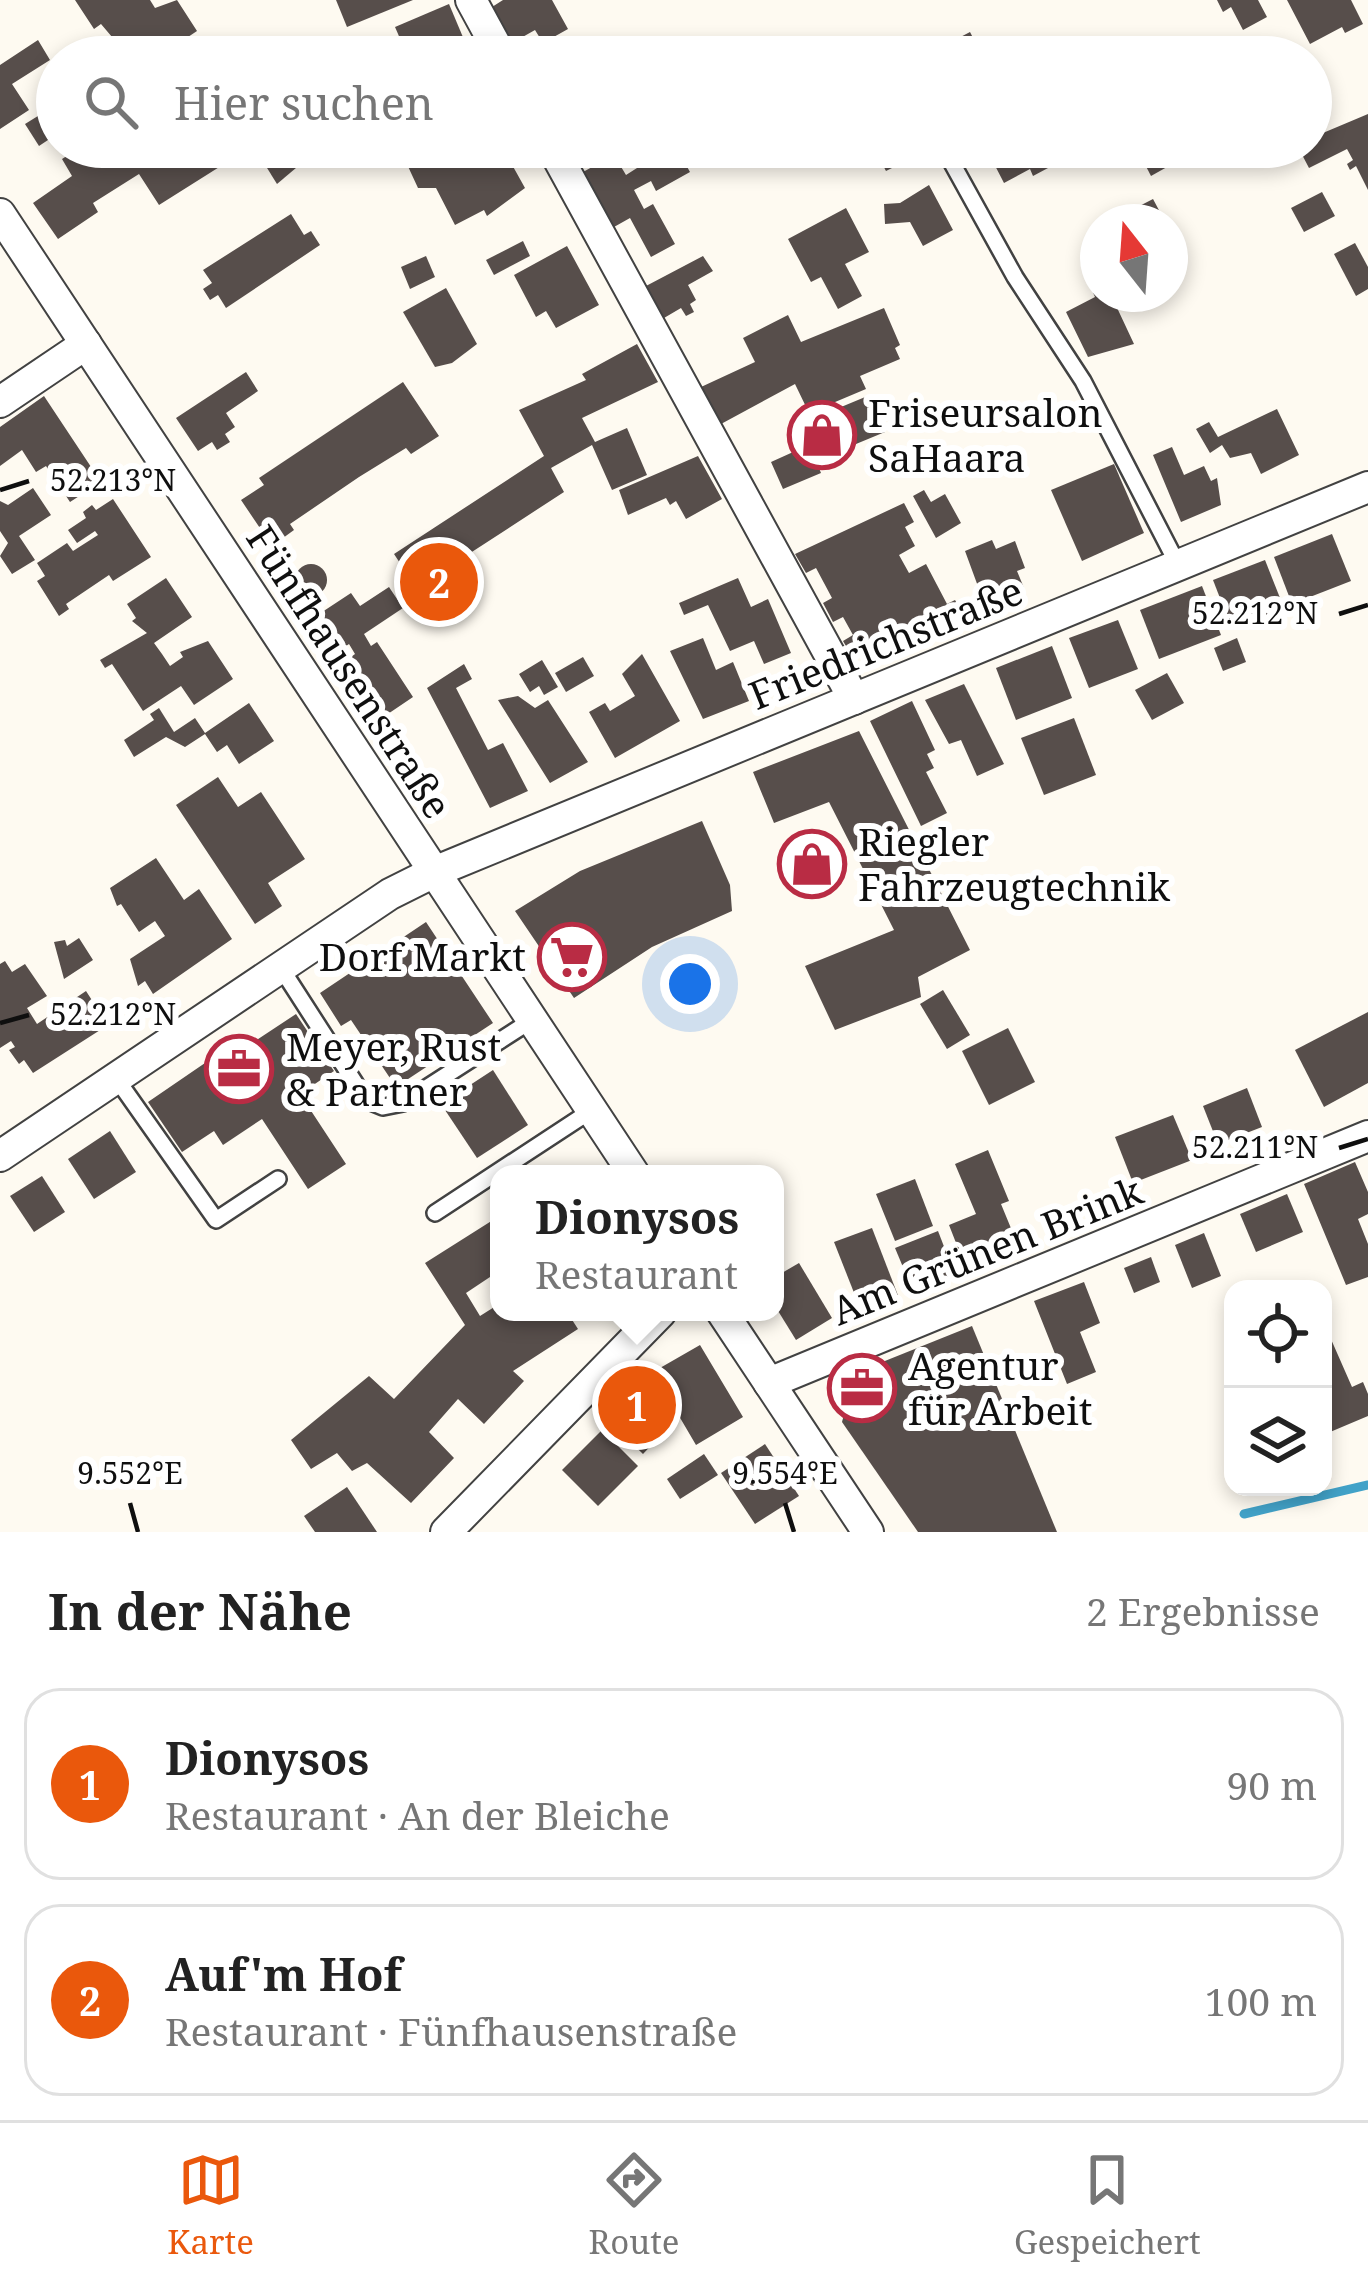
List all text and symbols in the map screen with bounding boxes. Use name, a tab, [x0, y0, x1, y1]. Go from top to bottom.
search box	[36, 36, 1332, 168]
icon: search	[78, 69, 144, 135]
text: Hier suchen	[174, 72, 434, 133]
north arrow	[1080, 204, 1188, 312]
place label: Friseursalon SaHaara	[868, 385, 1103, 483]
shop icon: Friseursalon SaHaara	[787, 400, 857, 470]
text: 52.213°N	[50, 459, 176, 500]
street label: Fünfhausenstraße	[236, 514, 465, 828]
pin: 2	[400, 537, 478, 627]
street label: Friedrichstraße	[741, 563, 1030, 721]
text: 52.212°N	[1192, 592, 1318, 633]
place label: Riegler Fahrzeugtechnik	[858, 814, 1170, 912]
shop icon: Riegler Fahrzeugtechnik	[777, 829, 847, 899]
supermarket icon: Dorf Markt	[537, 922, 607, 992]
place label: Dorf Markt	[319, 929, 526, 982]
your location	[660, 954, 720, 1014]
text: 52.212°N	[50, 993, 176, 1034]
place label: Meyer, Rust & Partner	[286, 1019, 501, 1117]
office icon: Meyer, Rust & Partner	[204, 1034, 274, 1104]
text: 52.211°N	[1192, 1126, 1318, 1167]
street label: Am Grünen Brink	[823, 1163, 1150, 1336]
popup	[490, 1165, 784, 1321]
text: Dionysos	[535, 1186, 739, 1247]
text: Restaurant	[535, 1247, 738, 1300]
map controls	[1224, 1280, 1332, 1496]
button: locate	[1224, 1280, 1332, 1388]
place label: Agentur für Arbeit	[908, 1338, 1093, 1436]
office icon: Agentur für Arbeit	[827, 1353, 897, 1423]
pin: 1	[598, 1360, 676, 1450]
button: layers	[1224, 1388, 1332, 1496]
text: 9.552°E	[77, 1452, 183, 1493]
text: 9.554°E	[732, 1452, 838, 1493]
text: In der Nähe	[48, 1575, 352, 1645]
text: 2 Ergebnisse	[1086, 1584, 1320, 1637]
text: Dionysos	[165, 1727, 369, 1788]
text: 1	[79, 1758, 101, 1811]
text: 90 m	[1226, 1758, 1317, 1811]
text: Restaurant · An der Bleiche	[165, 1788, 670, 1841]
text: Auf'm Hof	[165, 1943, 402, 2004]
text: 2	[79, 1974, 101, 2027]
text: 100 m	[1205, 1974, 1317, 2027]
text: Restaurant · Fünfhausenstraße	[165, 2004, 737, 2057]
tab: Karte	[167, 2147, 254, 2264]
tab: Route	[588, 2147, 679, 2264]
tab: Gespeichert	[1014, 2147, 1201, 2264]

